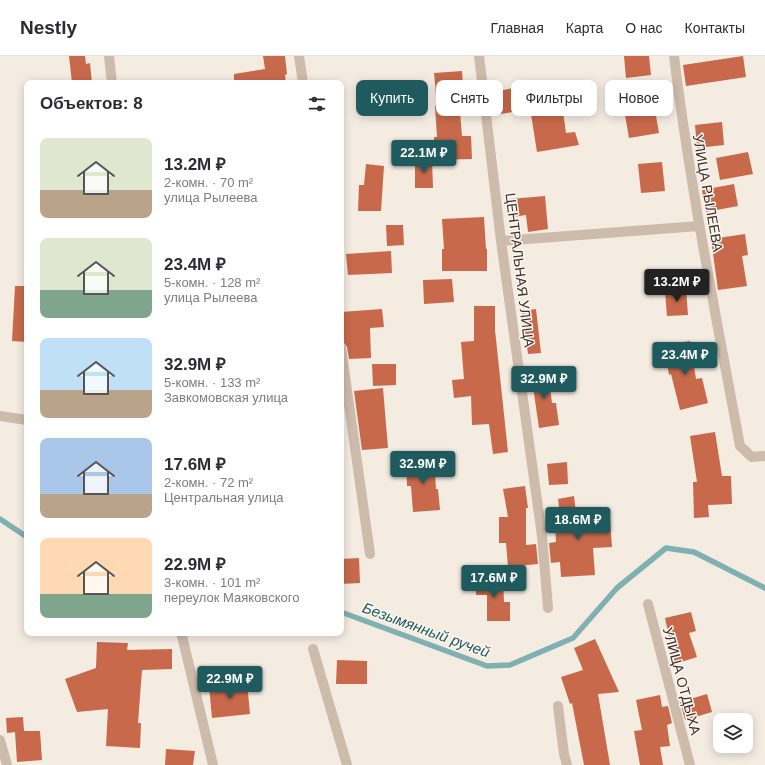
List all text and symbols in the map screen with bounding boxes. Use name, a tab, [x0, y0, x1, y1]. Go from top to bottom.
text: Nestly	[20, 17, 77, 38]
text: Главная	[490, 20, 544, 36]
text: Карта	[566, 20, 603, 36]
text: О нас	[625, 20, 663, 36]
text: Контакты	[685, 20, 745, 36]
chip: Купить	[356, 80, 428, 116]
chip: Снять	[436, 80, 503, 116]
chip: Фильтры	[511, 80, 597, 116]
chip: Новое	[605, 80, 673, 116]
icon: filters	[306, 93, 328, 115]
text: Объектов: 8	[40, 94, 143, 113]
street label: УЛИЦА РЫЛЕЕВА	[690, 133, 726, 254]
pin: 22.1M ₽	[387, 140, 461, 174]
text: 22.1M ₽	[400, 145, 448, 160]
icon: home	[72, 154, 120, 202]
text: 13.2M ₽	[164, 155, 226, 174]
text: 2-комн. · 70 m²	[164, 175, 253, 190]
text: улица Рылеева	[164, 190, 257, 205]
street label: ЦЕНТРАЛЬНАЯ УЛИЦА	[503, 192, 538, 349]
icon: home	[72, 254, 120, 302]
text: 23.4M ₽	[164, 255, 226, 274]
pin: 13.2M ₽	[640, 269, 714, 303]
text: 13.2M ₽	[653, 274, 701, 289]
text: 5-комн. · 128 m²	[164, 275, 260, 290]
text: улица Рылеева	[164, 290, 257, 305]
pin: 23.4M ₽	[648, 342, 722, 376]
text: 23.4M ₽	[661, 347, 709, 362]
icon: home	[72, 354, 120, 402]
text: 32.9M ₽	[164, 355, 226, 374]
pin: 32.9M ₽	[507, 366, 581, 400]
text: 32.9M ₽	[520, 371, 568, 386]
text: 5-комн. · 133 m²	[164, 375, 260, 390]
text: Завкомовская улица	[164, 390, 288, 405]
pin: 32.9M ₽	[386, 451, 460, 485]
icon: home	[72, 454, 120, 502]
text: 17.6M ₽	[164, 455, 226, 474]
text: 32.9M ₽	[399, 456, 447, 471]
text: 2-комн. · 72 m²	[164, 475, 253, 490]
text: Центральная улица	[164, 490, 284, 505]
pin: 18.6M ₽	[541, 507, 615, 541]
text: 18.6M ₽	[554, 512, 602, 527]
icon: home	[72, 554, 120, 602]
text: 22.9M ₽	[164, 555, 226, 574]
pin: 17.6M ₽	[457, 565, 531, 599]
text: 17.6M ₽	[470, 570, 518, 585]
text: 3-комн. · 101 m²	[164, 575, 260, 590]
text: переулок Маяковского	[164, 590, 299, 605]
water label: Безымянный ручей	[360, 599, 493, 661]
street label: УЛИЦА ОТДЫХА	[660, 625, 704, 737]
pin: 22.9M ₽	[193, 666, 267, 700]
text: 22.9M ₽	[206, 671, 254, 686]
map controls	[713, 713, 753, 753]
button: layers	[713, 713, 753, 753]

